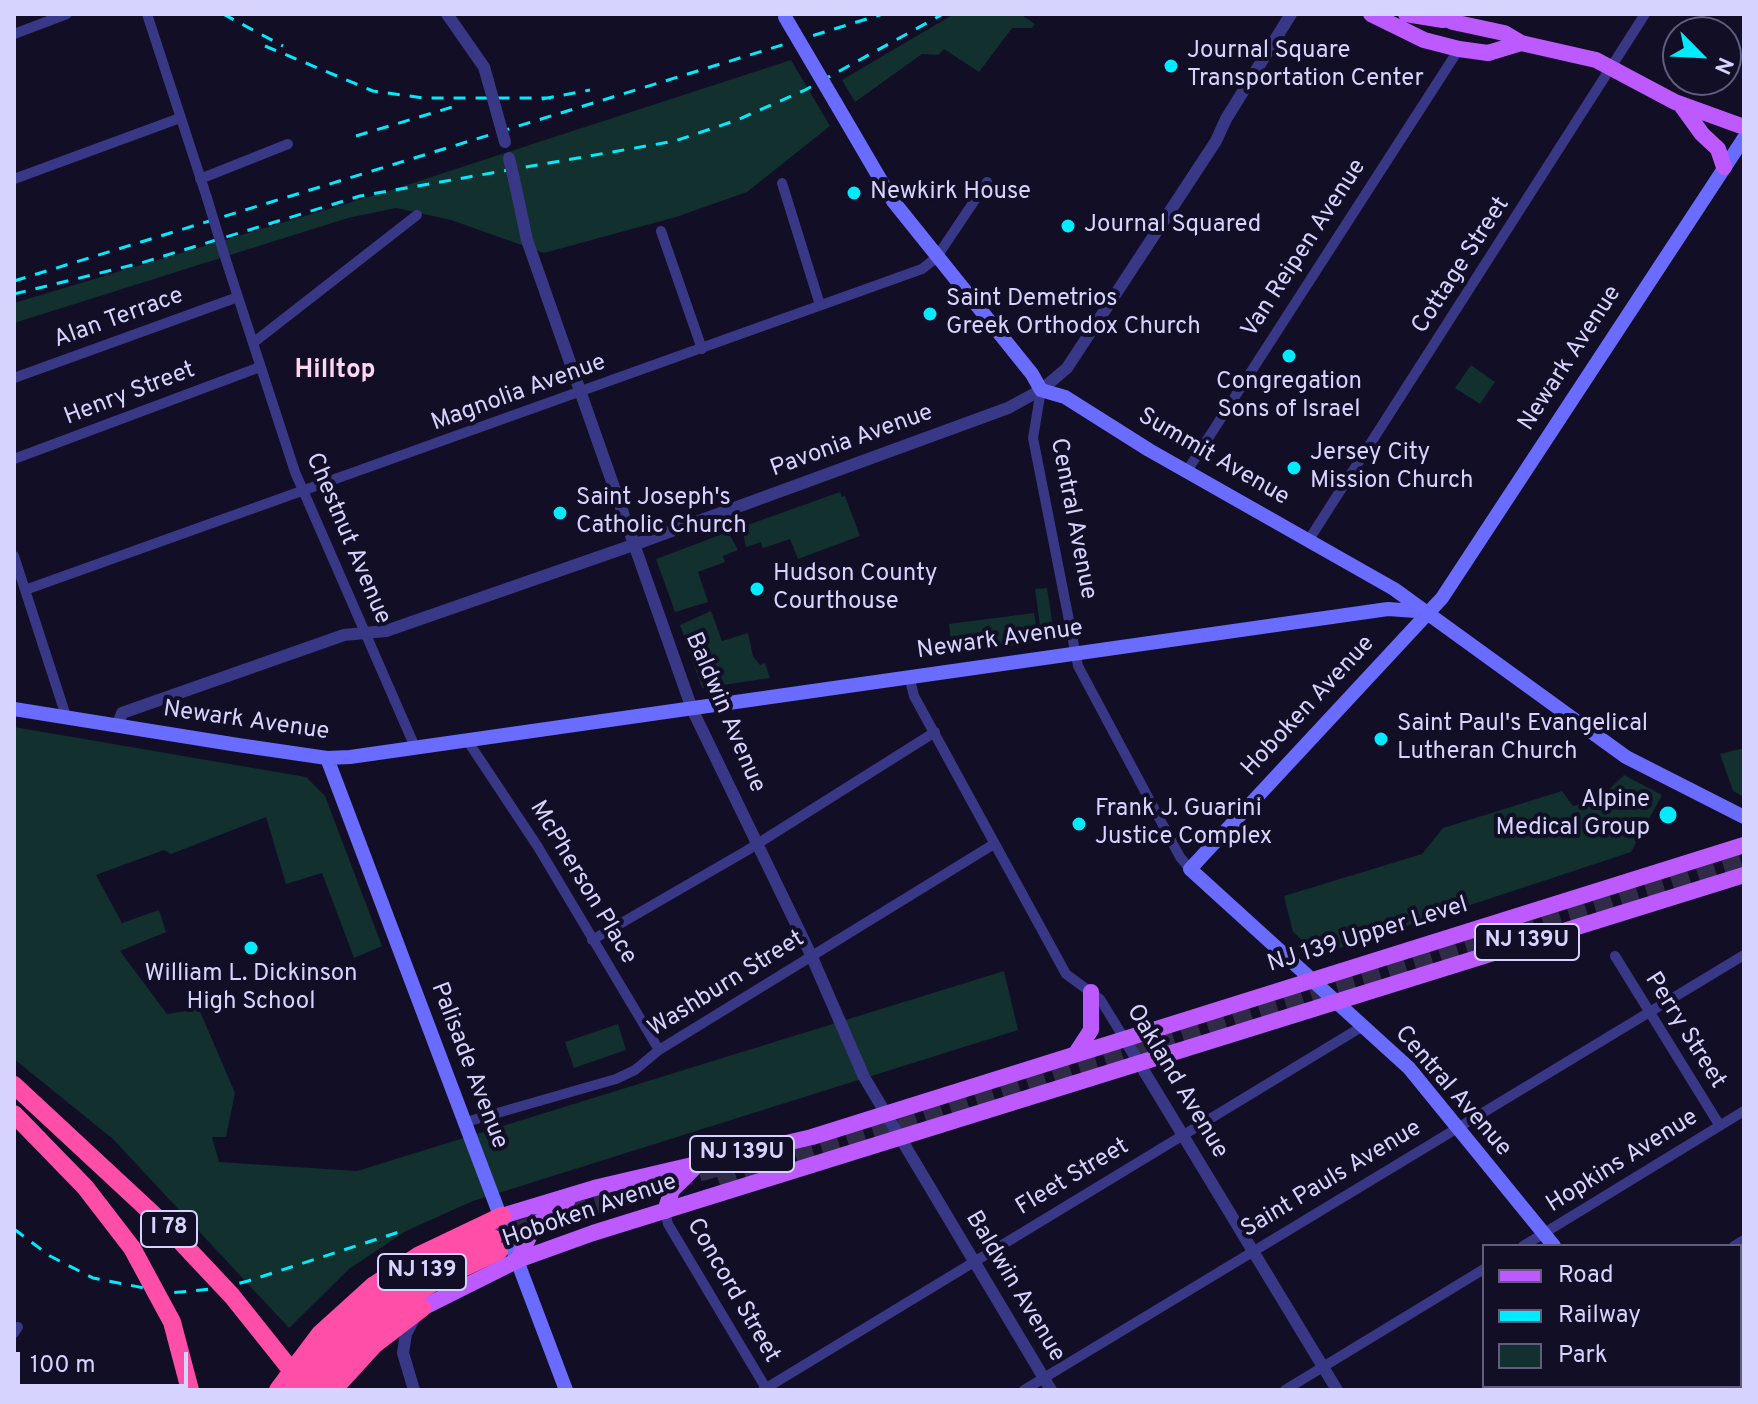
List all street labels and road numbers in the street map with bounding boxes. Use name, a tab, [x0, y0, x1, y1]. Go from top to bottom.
street label: Van Reipen Avenue	[1237, 154, 1373, 344]
street label: Cottage Street	[1407, 192, 1517, 340]
street label: Newark Avenue	[1513, 281, 1629, 437]
street label: Alan Terrace	[50, 282, 188, 356]
street label: Magnolia Avenue	[428, 349, 610, 439]
street label: Henry Street	[61, 357, 199, 433]
street label: Pavonia Avenue	[767, 399, 937, 485]
street label: Summit Avenue	[1132, 403, 1294, 513]
street label: Central Avenue	[1042, 436, 1102, 602]
street label: Chestnut Avenue	[298, 449, 396, 629]
street label: Newark Avenue	[915, 615, 1085, 667]
street label: Baldwin Avenue	[677, 629, 771, 797]
street label: Hoboken Avenue	[1236, 631, 1382, 783]
street label: Newark Avenue	[161, 696, 331, 748]
street label: McPherson Place	[522, 796, 642, 970]
street label: NJ 139 Upper Level	[1265, 892, 1471, 980]
road number: NJ 139U	[1475, 924, 1579, 960]
street label: Washburn Street	[644, 925, 810, 1045]
street label: Perry Street	[1637, 968, 1731, 1094]
street label: Palisade Avenue	[423, 979, 513, 1153]
street label: Oakland Avenue	[1119, 1000, 1233, 1164]
street label: Central Avenue	[1387, 1021, 1517, 1163]
street label: Hopkins Avenue	[1542, 1104, 1704, 1220]
street label: Saint Pauls Avenue	[1237, 1115, 1427, 1245]
street label: Fleet Street	[1011, 1133, 1135, 1223]
road number: NJ 139U	[690, 1136, 794, 1172]
street label: Hoboken Avenue	[499, 1169, 681, 1255]
street label: Baldwin Avenue	[958, 1206, 1070, 1368]
road number: I 78	[141, 1211, 197, 1247]
street label: Concord Street	[679, 1214, 785, 1368]
road number: NJ 139	[378, 1254, 466, 1290]

